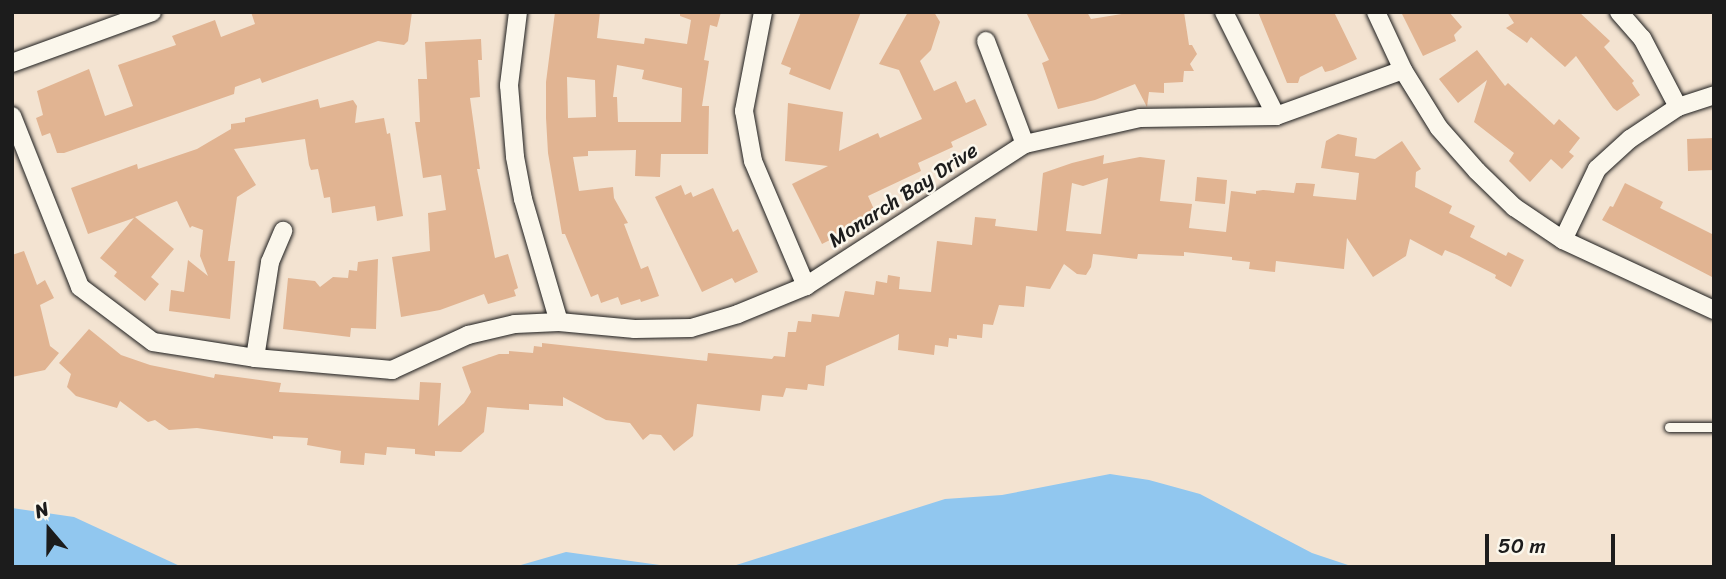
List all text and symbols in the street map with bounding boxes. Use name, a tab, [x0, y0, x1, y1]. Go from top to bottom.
street label: Monarch Bay Drive	[824, 137, 982, 253]
text: N	[30, 492, 53, 528]
north arrow	[14, 495, 84, 565]
scale bar	[1488, 520, 1618, 564]
text: 50 m	[1498, 527, 1546, 565]

